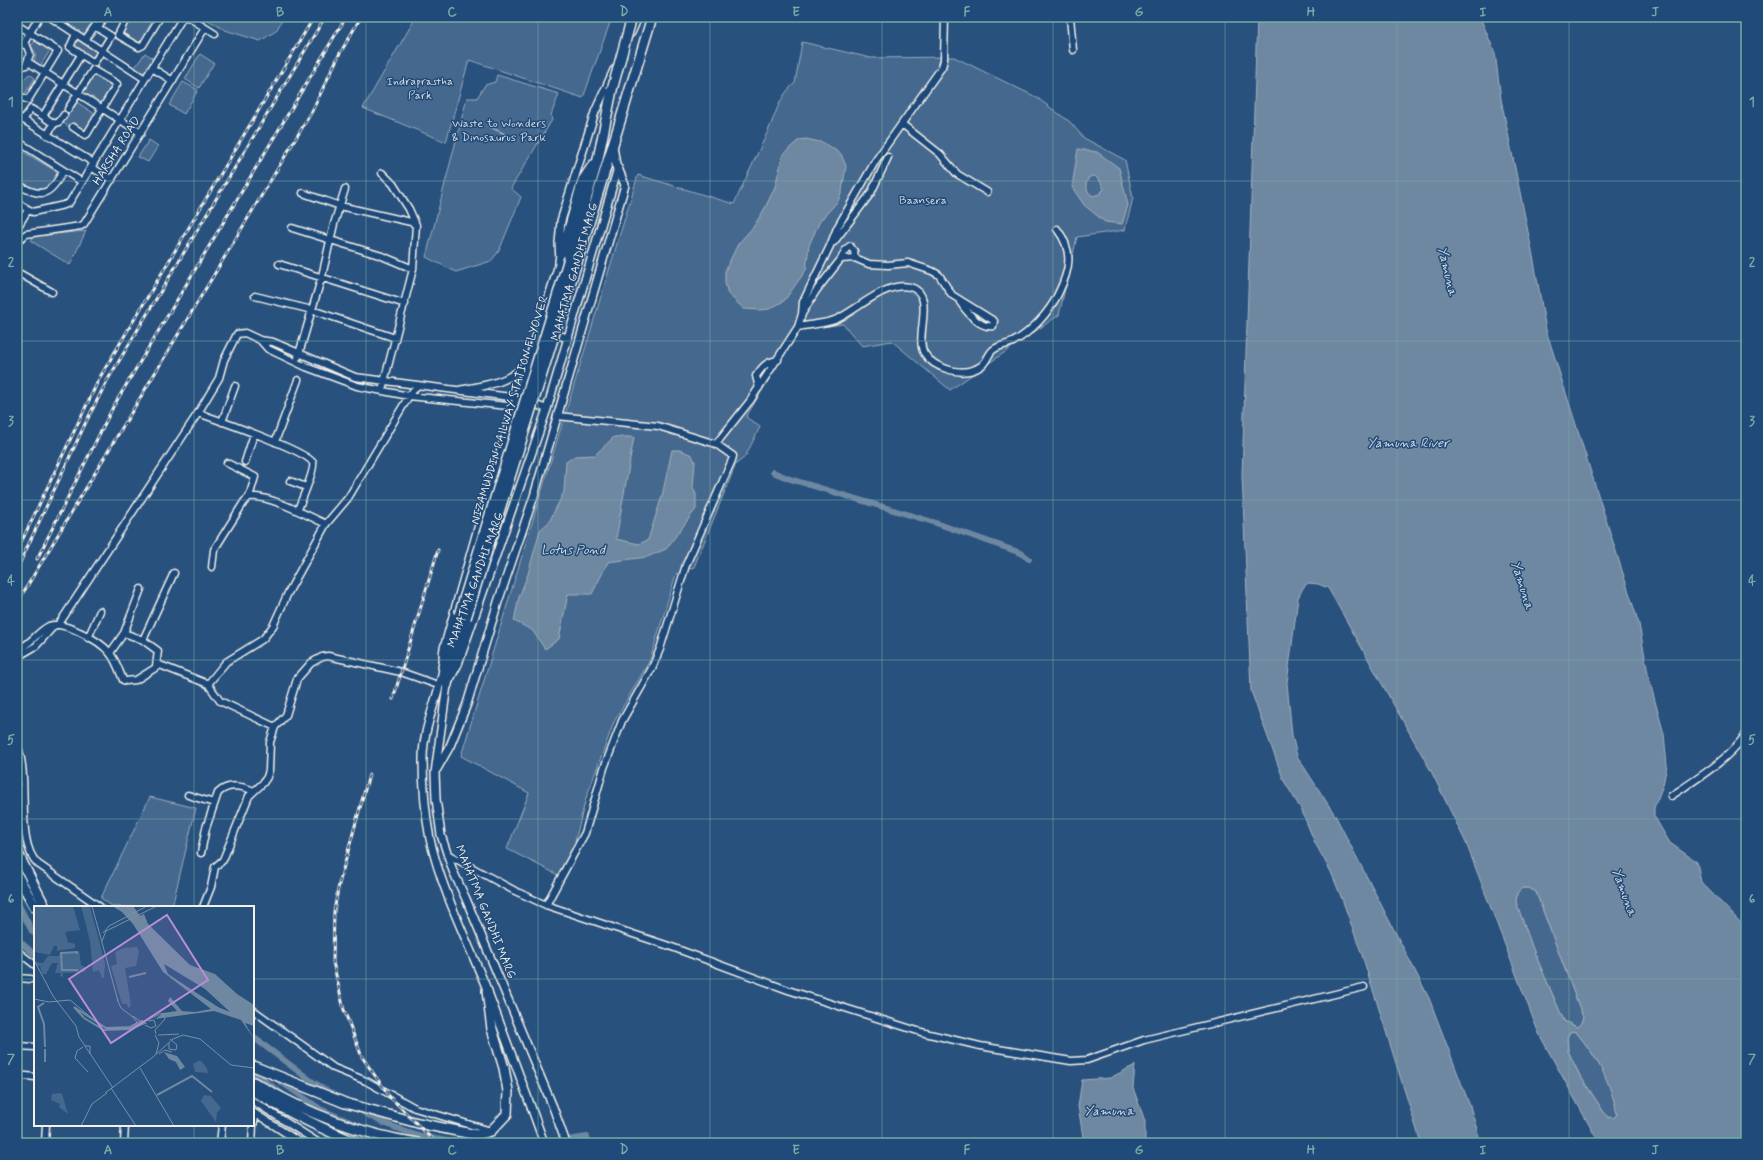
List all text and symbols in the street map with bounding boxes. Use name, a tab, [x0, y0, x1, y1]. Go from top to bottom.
text: A	[104, 4, 112, 21]
text: B	[276, 4, 285, 21]
text: C	[447, 4, 457, 21]
text: D	[620, 4, 629, 21]
text: E	[792, 4, 800, 21]
text: F	[964, 4, 971, 21]
text: G	[1135, 4, 1144, 21]
text: H	[1307, 4, 1316, 21]
text: I	[1480, 4, 1487, 21]
text: J	[1651, 4, 1659, 21]
park label: Indraprastha Park	[387, 74, 453, 104]
text: 1	[8, 94, 14, 111]
text: 1	[1749, 94, 1755, 111]
street label: HARSHA ROAD	[89, 114, 145, 188]
park label: Waste to Wonders & Dinosaurus Park	[452, 116, 547, 146]
park label: Baansera	[899, 193, 947, 209]
street label: MAHATMA GANDHI MARG	[548, 201, 602, 343]
water label: Yamuna	[1433, 245, 1461, 298]
text: 2	[8, 254, 15, 271]
text: 2	[1749, 254, 1756, 271]
street label: NIZAMUDDIN RAILWAY STATION FLYOVER	[467, 294, 553, 526]
text: 3	[8, 413, 14, 430]
text: 3	[1749, 413, 1755, 430]
water label: Yamuna River	[1367, 435, 1451, 452]
street label: MAHATMA GANDHI MARG	[444, 510, 508, 650]
water label: Lotus Pond	[541, 542, 607, 559]
water label: Yamuna	[1507, 559, 1538, 612]
text: 4	[7, 573, 15, 590]
text: 4	[1748, 573, 1756, 590]
text: 5	[7, 732, 15, 749]
text: 5	[1748, 732, 1756, 749]
street label: MAHATMA GANDHI MARG	[451, 843, 519, 981]
water label: Yamuna	[1607, 866, 1641, 919]
text: 6	[8, 891, 15, 908]
text: 6	[1749, 891, 1756, 908]
inset map	[34, 906, 254, 1126]
text: 7	[7, 1051, 15, 1068]
text: 7	[1748, 1051, 1756, 1068]
water label: Yamuna	[1084, 1103, 1135, 1120]
text: A	[104, 1142, 112, 1159]
text: B	[276, 1142, 285, 1159]
text: C	[447, 1142, 457, 1159]
text: D	[620, 1142, 629, 1159]
text: E	[792, 1142, 800, 1159]
text: F	[964, 1142, 971, 1159]
text: G	[1135, 1142, 1144, 1159]
text: H	[1307, 1142, 1316, 1159]
text: I	[1480, 1142, 1487, 1159]
text: J	[1651, 1142, 1659, 1159]

